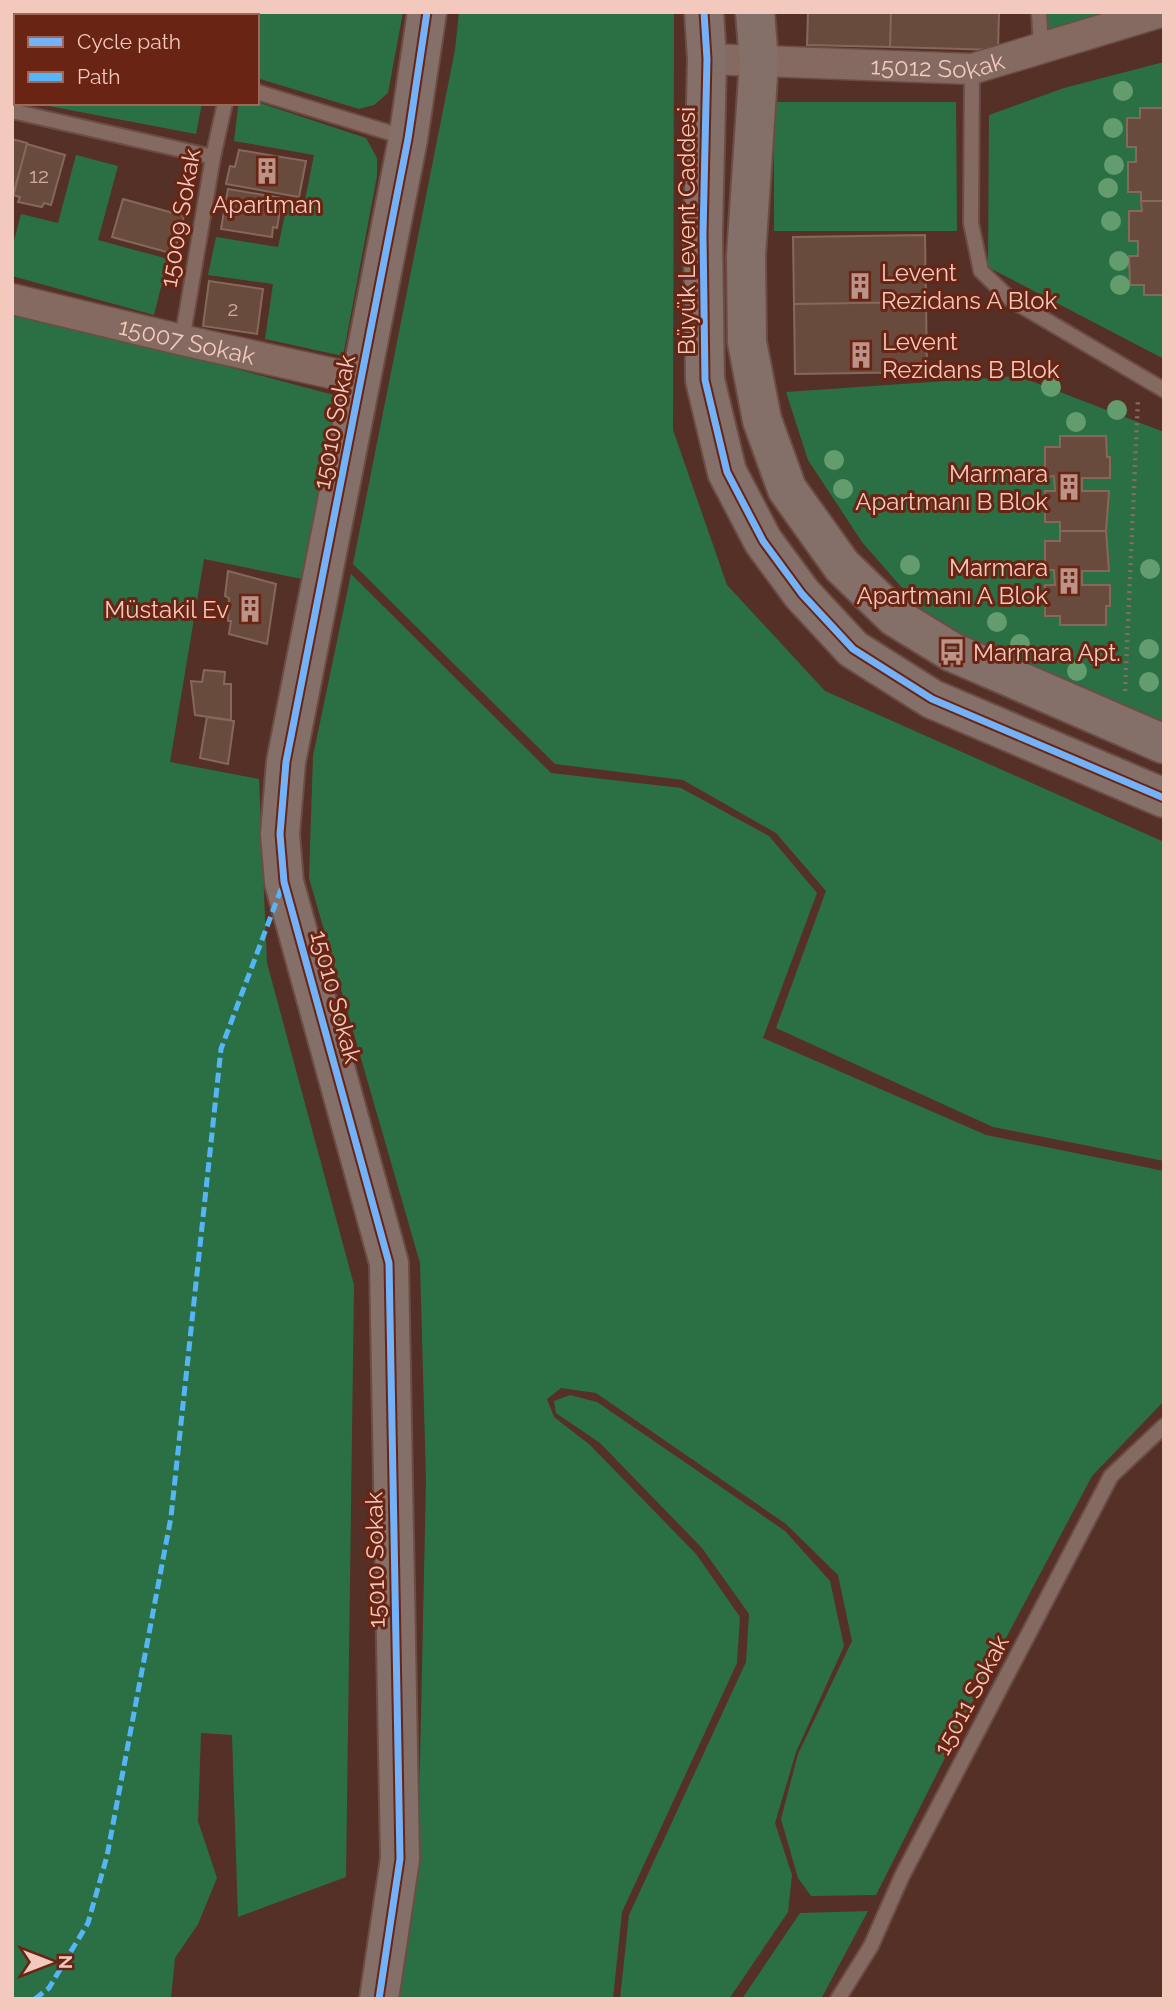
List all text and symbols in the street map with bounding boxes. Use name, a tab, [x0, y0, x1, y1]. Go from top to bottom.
legend	[14, 14, 259, 105]
text: Cycle path	[77, 29, 181, 54]
street label: 15012 Sokak	[870, 46, 1008, 84]
text: Path	[77, 64, 121, 89]
street label: Büyük Levent Caddesi	[672, 107, 701, 355]
street label: 15009 Sokak	[154, 146, 207, 290]
building icon: Apartman	[252, 156, 282, 186]
house number: 12	[29, 163, 49, 188]
place label: Apartman	[212, 190, 322, 219]
place label: Levent Rezidans A Blok	[881, 258, 1058, 315]
building icon: Levent Rezidans A Blok	[845, 271, 875, 301]
house number: 2	[228, 296, 238, 321]
street label: 15007 Sokak	[116, 311, 258, 370]
place label: Levent Rezidans B Blok	[882, 327, 1060, 384]
building icon: Levent Rezidans B Blok	[846, 340, 876, 370]
street label: 15010 Sokak	[307, 352, 361, 492]
place label: Marmara Apartmanı B Blok	[855, 459, 1048, 516]
building icon: Marmara Apartmanı B Blok	[1054, 472, 1084, 502]
place label: Marmara Apartmanı A Blok	[857, 553, 1048, 610]
building icon: Marmara Apartmanı A Blok	[1054, 566, 1084, 596]
building icon: Müstakil Ev	[235, 594, 265, 624]
place label: Müstakil Ev	[104, 595, 229, 624]
bus stop icon: Marmara Apt.	[937, 637, 967, 667]
place label: Marmara Apt.	[973, 638, 1121, 667]
street label: 15010 Sokak	[304, 927, 368, 1067]
street label: 15010 Sokak	[359, 1491, 391, 1628]
street label: 15011 Sokak	[927, 1630, 1015, 1760]
north arrow	[14, 1927, 84, 1997]
text: N	[55, 1955, 77, 1969]

